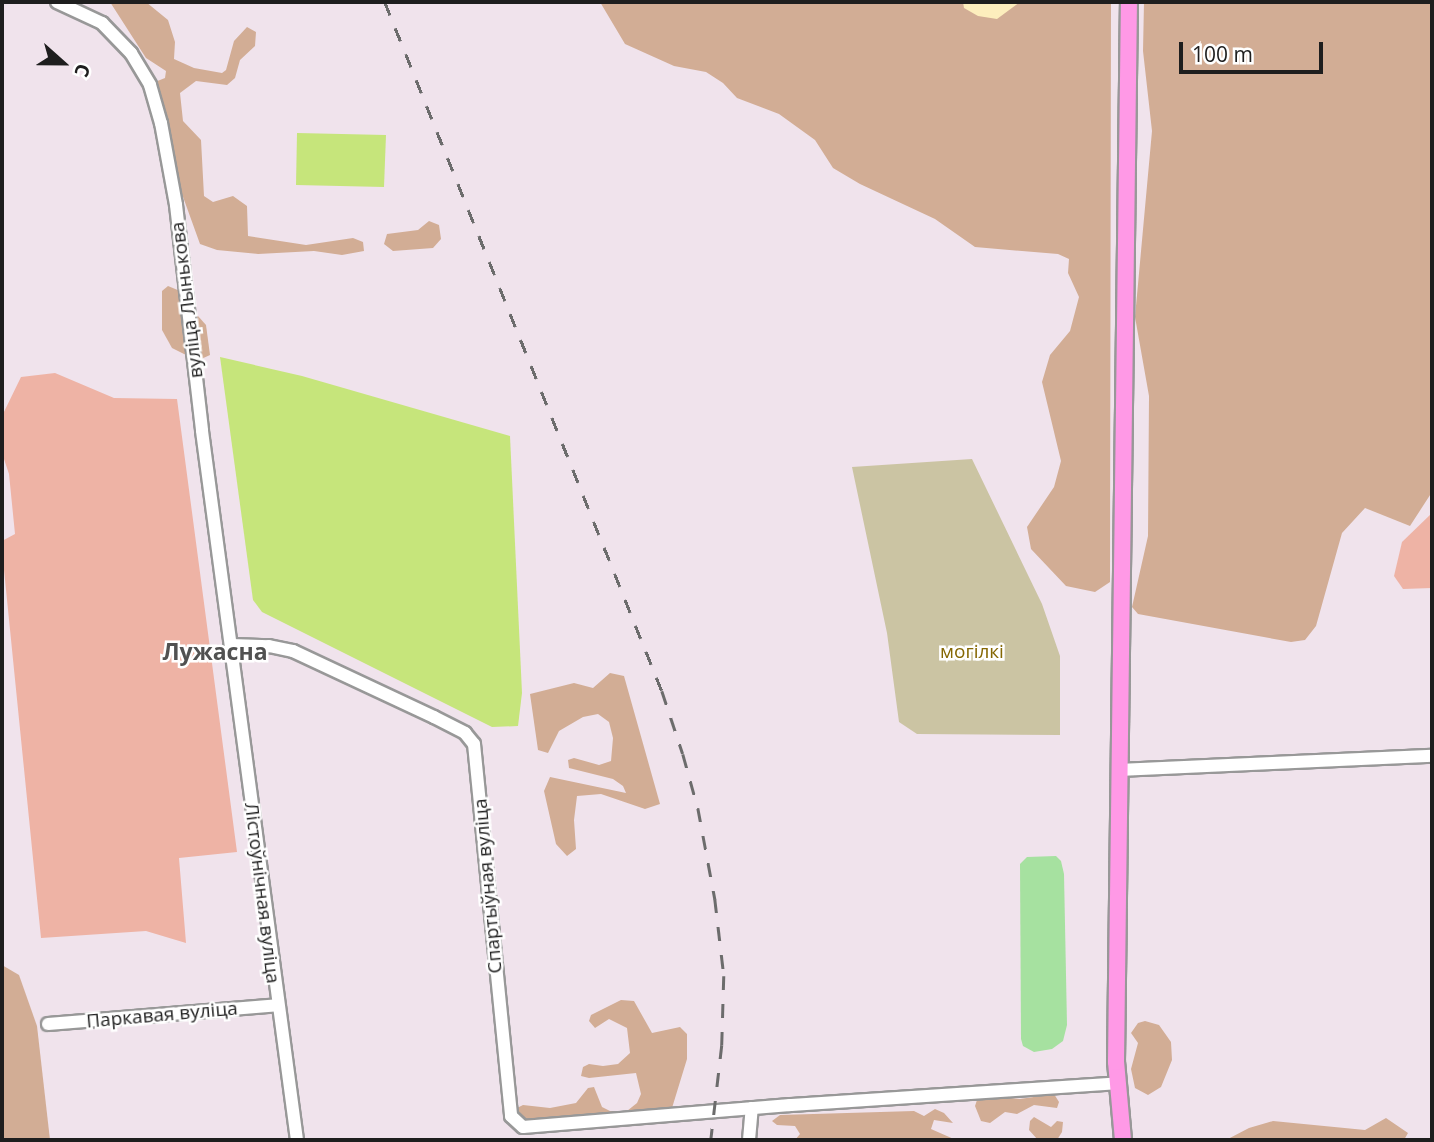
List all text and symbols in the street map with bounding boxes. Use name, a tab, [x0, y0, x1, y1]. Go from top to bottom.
north arrow	[28, 28, 98, 98]
scale bar	[1182, 28, 1326, 72]
text: 100 m	[1192, 40, 1253, 68]
text: С	[68, 60, 97, 81]
street label: вуліца Лынькова	[166, 221, 208, 379]
district label: Лужасна	[162, 637, 268, 665]
park label: могілкі	[940, 641, 1004, 663]
street label: Спартыўная вуліца	[469, 798, 507, 974]
street label: Лістоўнічная вуліца	[240, 801, 284, 985]
street label: Паркавая вуліца	[85, 997, 239, 1033]

